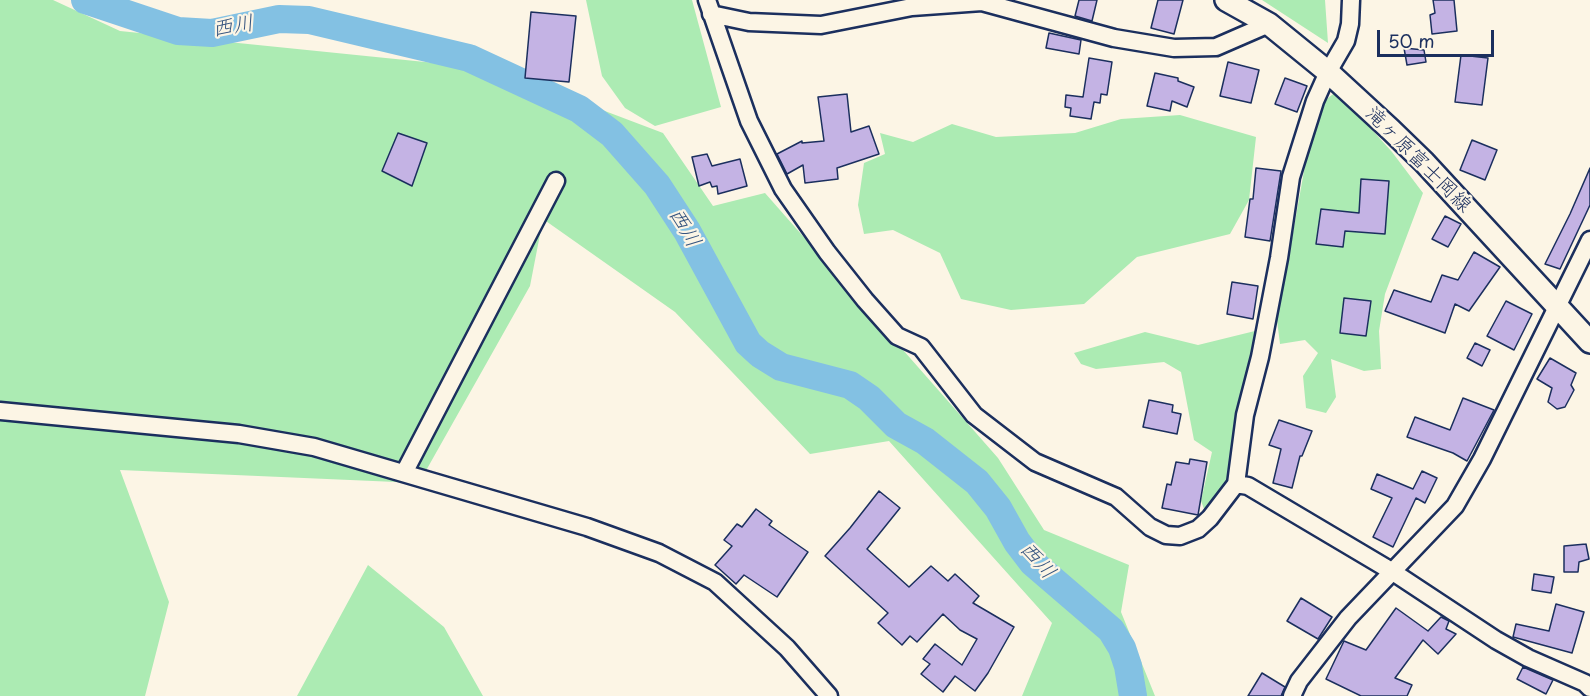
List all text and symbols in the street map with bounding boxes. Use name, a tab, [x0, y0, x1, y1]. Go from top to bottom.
water label: 西川	[210, 11, 256, 43]
scale bar	[1380, 18, 1497, 56]
text: 50 m	[1388, 27, 1435, 54]
street label: 滝ヶ原富士岡線	[1360, 102, 1476, 218]
water label: 西川	[662, 204, 706, 252]
water label: 西川	[1014, 537, 1060, 585]

